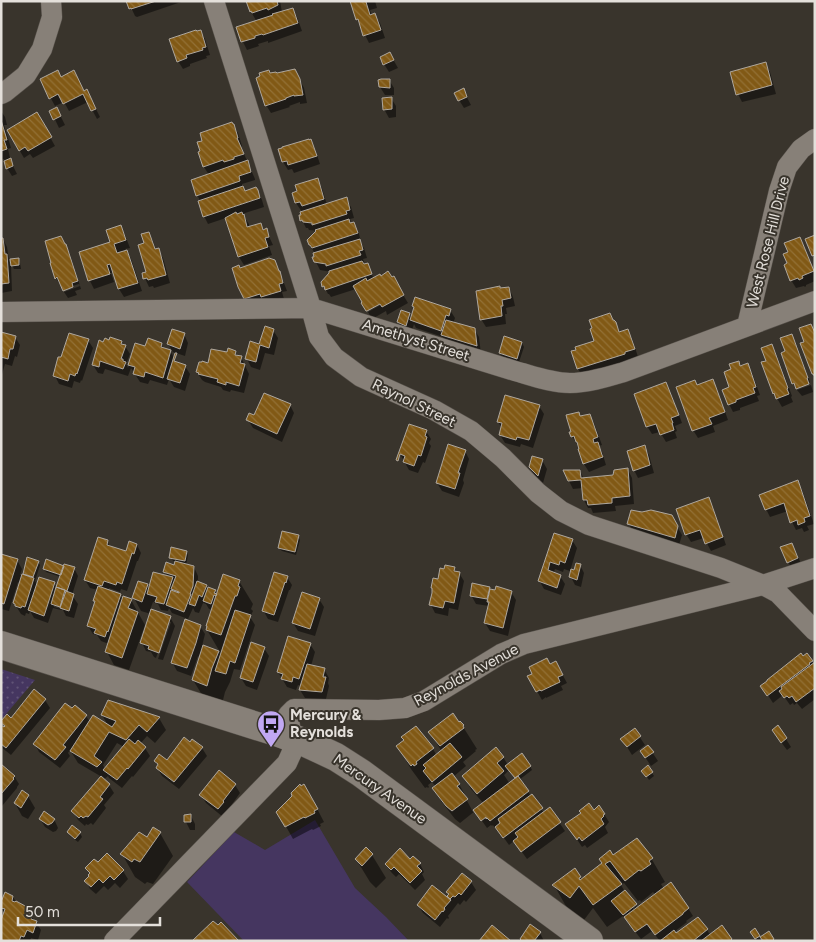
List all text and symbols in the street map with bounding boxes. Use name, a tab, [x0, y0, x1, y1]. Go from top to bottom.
street label: West Rose Hill Drive	[743, 174, 793, 310]
street label: Amethyst Street	[360, 315, 472, 365]
street label: Raynol Street	[369, 375, 459, 431]
street label: Reynolds Avenue	[411, 640, 521, 710]
place label: Mercury & Reynolds	[290, 706, 361, 741]
bus stop icon: Mercury & Reynolds	[256, 709, 286, 748]
street label: Mercury Avenue	[330, 750, 430, 828]
scale bar	[18, 894, 160, 926]
text: 50 m	[25, 903, 60, 921]

